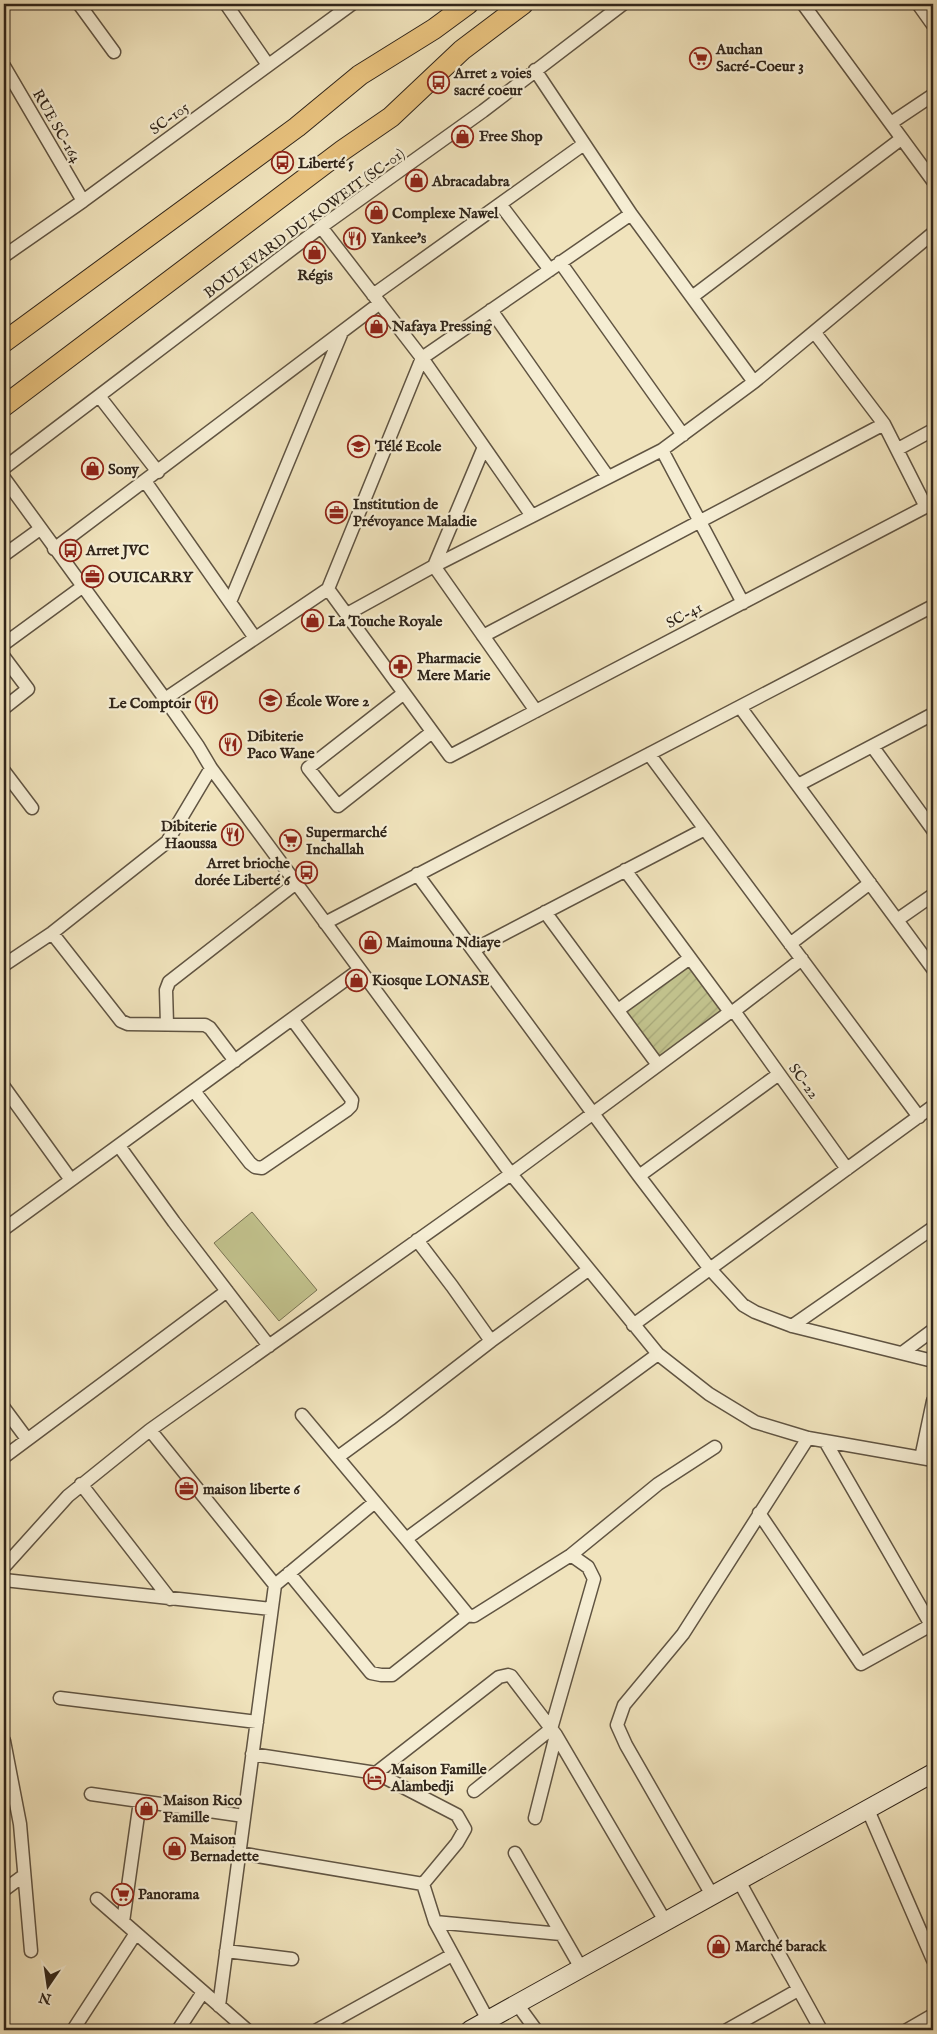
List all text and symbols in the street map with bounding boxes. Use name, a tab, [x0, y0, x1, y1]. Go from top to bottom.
place label: Auchan Sacré-Coeur 3	[715, 40, 804, 76]
supermarket icon: Auchan Sacré-Coeur 3	[688, 46, 712, 70]
place label: Arret 2 voies sacré coeur	[453, 64, 532, 100]
bus stop icon: Arret 2 voies sacré coeur	[426, 70, 450, 94]
street label: RUE SC-164	[28, 86, 86, 167]
street label: SC-105	[146, 98, 193, 139]
shop icon: Free Shop	[451, 124, 475, 148]
place label: Free Shop	[479, 127, 543, 146]
street label: BOULEVARD DU KOWEIT (SC-01)	[200, 144, 409, 303]
bus stop icon: Liberté 5	[270, 151, 294, 175]
place label: Liberté 5	[298, 154, 354, 173]
shop icon: Abracadabra	[404, 169, 428, 193]
place label: Abracadabra	[431, 172, 510, 191]
shop icon: Complexe Nawel	[364, 201, 388, 225]
place label: Complexe Nawel	[392, 204, 499, 223]
restaurant icon: Yankee's	[343, 226, 367, 250]
place label: Yankee's	[371, 229, 427, 248]
shop icon: Régis	[303, 240, 327, 264]
place label: Régis	[297, 266, 334, 285]
shop icon: Nafaya Pressing	[364, 314, 388, 338]
place label: Nafaya Pressing	[391, 317, 492, 336]
school or university icon: Télé Ecole	[347, 434, 371, 458]
place label: Télé Ecole	[374, 437, 442, 456]
shop icon: Sony	[80, 457, 104, 481]
place label: Sony	[108, 460, 140, 479]
place label: Institution de Prévoyance Maladie	[353, 495, 477, 531]
office icon: Institution de Prévoyance Maladie	[325, 501, 349, 525]
bus stop icon: Arret JVC	[58, 538, 82, 562]
place label: Arret JVC	[85, 541, 149, 560]
office icon: OUICARRY	[80, 565, 104, 589]
place label: OUICARRY	[108, 568, 195, 587]
street label: SC-41	[663, 598, 706, 633]
shop icon: La Touche Royale	[300, 609, 324, 633]
place label: La Touche Royale	[328, 612, 442, 631]
place label: Pharmacie Mere Marie	[417, 649, 491, 685]
pharmacy icon: Pharmacie Mere Marie	[389, 655, 413, 679]
school or university icon: École Wore 2	[258, 689, 282, 713]
restaurant icon: Le Comptoir	[195, 691, 219, 715]
place label: École Wore 2	[286, 692, 369, 711]
place label: Le Comptoir	[109, 694, 191, 713]
place label: Dibiterie Paco Wane	[247, 727, 315, 763]
restaurant icon: Dibiterie Paco Wane	[219, 733, 243, 757]
place label: Dibiterie Haoussa	[161, 817, 218, 853]
restaurant icon: Dibiterie Haoussa	[221, 823, 245, 847]
place label: Supermarché Inchallah	[306, 823, 387, 859]
supermarket icon: Supermarché Inchallah	[278, 829, 302, 853]
place label: Arret brioche dorée Liberté 6	[195, 854, 291, 890]
bus stop icon: Arret brioche dorée Liberté 6	[294, 860, 318, 884]
shop icon: Maimouna Ndiaye	[358, 930, 382, 954]
place label: Maimouna Ndiaye	[386, 933, 501, 952]
shop icon: Kiosque LONASE	[344, 968, 368, 992]
place label: Kiosque LONASE	[372, 971, 490, 990]
street label: SC-22	[784, 1060, 823, 1103]
office icon: maison liberte 6	[175, 1477, 199, 1501]
place label: maison liberte 6	[203, 1480, 300, 1499]
place label: Maison Famille Alambedji	[390, 1760, 487, 1796]
hotel icon: Maison Famille Alambedji	[363, 1766, 387, 1790]
place label: Maison Rico Famille	[163, 1791, 242, 1827]
shop icon: Maison Rico Famille	[135, 1797, 159, 1821]
place label: Maison Bernadette	[190, 1830, 259, 1866]
shop icon: Maison Bernadette	[162, 1836, 186, 1860]
supermarket icon: Panorama	[110, 1882, 134, 1906]
place label: Panorama	[138, 1885, 200, 1904]
shop icon: Marché barack	[707, 1934, 731, 1958]
place label: Marché barack	[735, 1937, 828, 1956]
north arrow	[22, 1962, 72, 2012]
text: N	[37, 1988, 54, 2008]

